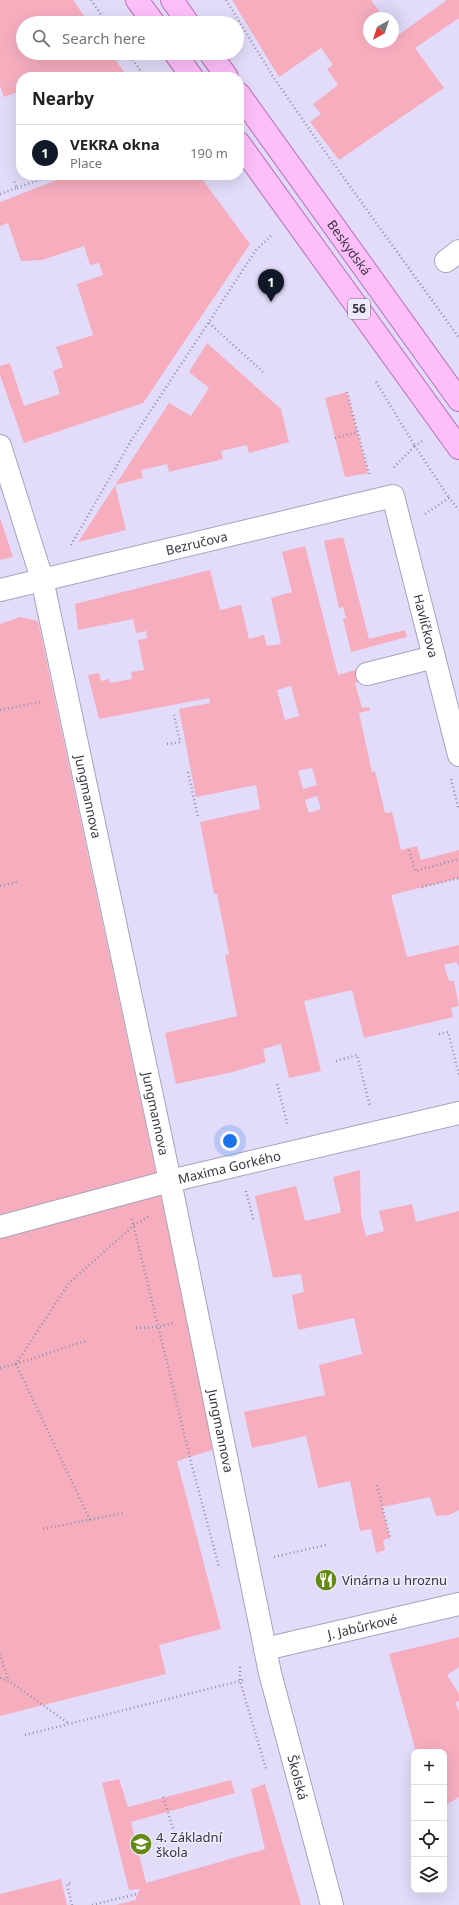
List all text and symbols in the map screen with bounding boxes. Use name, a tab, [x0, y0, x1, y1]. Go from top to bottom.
north arrow	[363, 12, 399, 48]
search box	[16, 16, 244, 60]
icon: search	[30, 27, 52, 49]
text: Search here	[62, 28, 145, 48]
text: Nearby	[32, 87, 94, 110]
text: VEKRA okna	[70, 134, 160, 154]
text: 1	[41, 144, 49, 162]
text: 190 m	[190, 144, 228, 162]
text: Place	[70, 154, 102, 172]
street label: Beskydská	[323, 216, 375, 279]
pin: 1	[258, 269, 284, 302]
road number: 56	[348, 299, 370, 319]
street label: Bezručova	[164, 527, 229, 559]
street label: Havlíčkova	[409, 592, 443, 659]
street label: Jungmannova	[70, 751, 106, 840]
street label: Jungmannova	[138, 1068, 173, 1157]
your location	[220, 1131, 240, 1151]
street label: Maxima Gorkého	[176, 1146, 283, 1188]
street label: Jungmannova	[203, 1386, 238, 1474]
restaurant icon: Vinárna u hroznu	[313, 1567, 339, 1593]
place label: Vinárna u hroznu	[342, 1571, 447, 1589]
street label: J. Jabůrkové	[324, 1610, 399, 1644]
map controls	[411, 1749, 447, 1893]
button: +	[411, 1749, 447, 1785]
street label: Školská	[283, 1753, 312, 1802]
button: −	[411, 1785, 447, 1821]
button: locate	[411, 1821, 447, 1857]
place label: 4. Základní škola	[156, 1828, 223, 1861]
school or university icon: 4. Základní škola	[128, 1831, 154, 1857]
button: layers	[411, 1857, 447, 1893]

